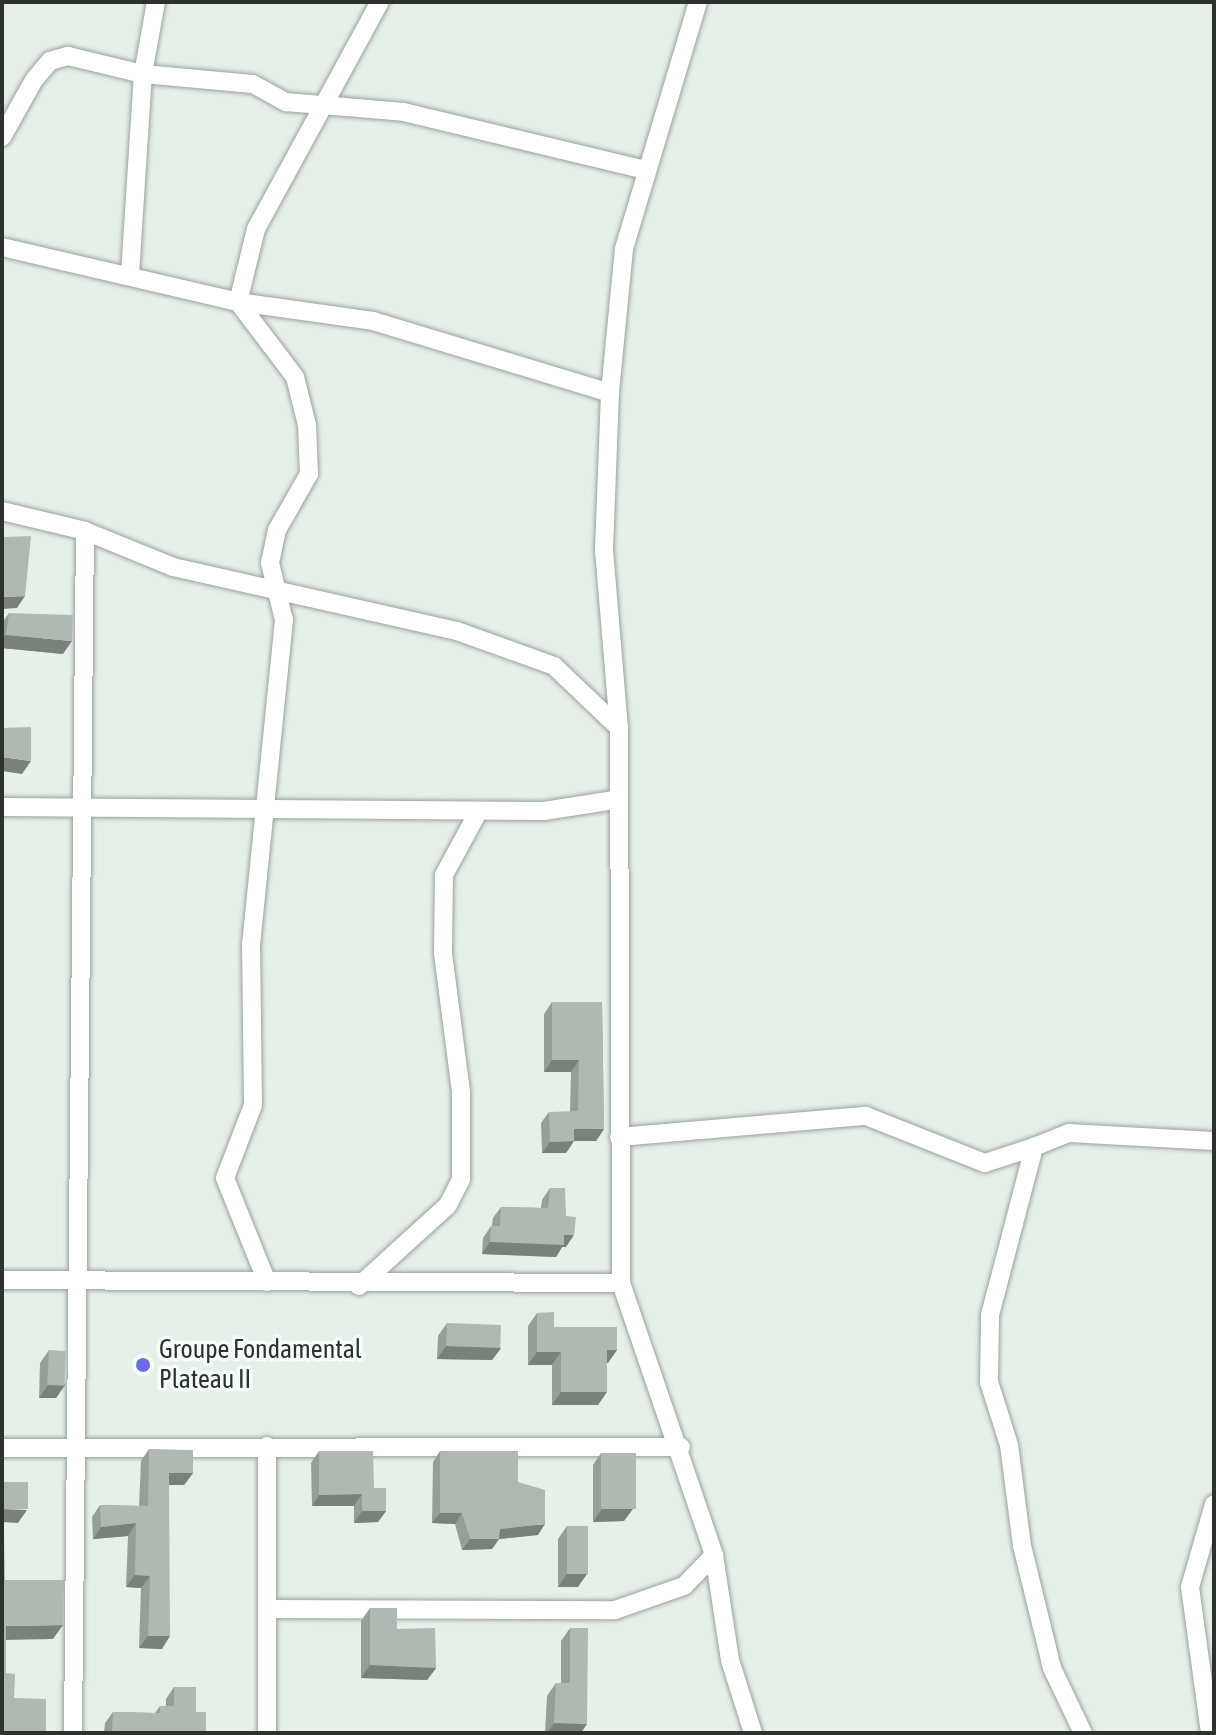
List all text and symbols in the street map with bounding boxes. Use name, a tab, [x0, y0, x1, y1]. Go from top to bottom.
place label: Groupe Fondamental Plateau II	[159, 1334, 362, 1396]
marker: Groupe Fondamental Plateau II	[134, 1356, 152, 1374]

